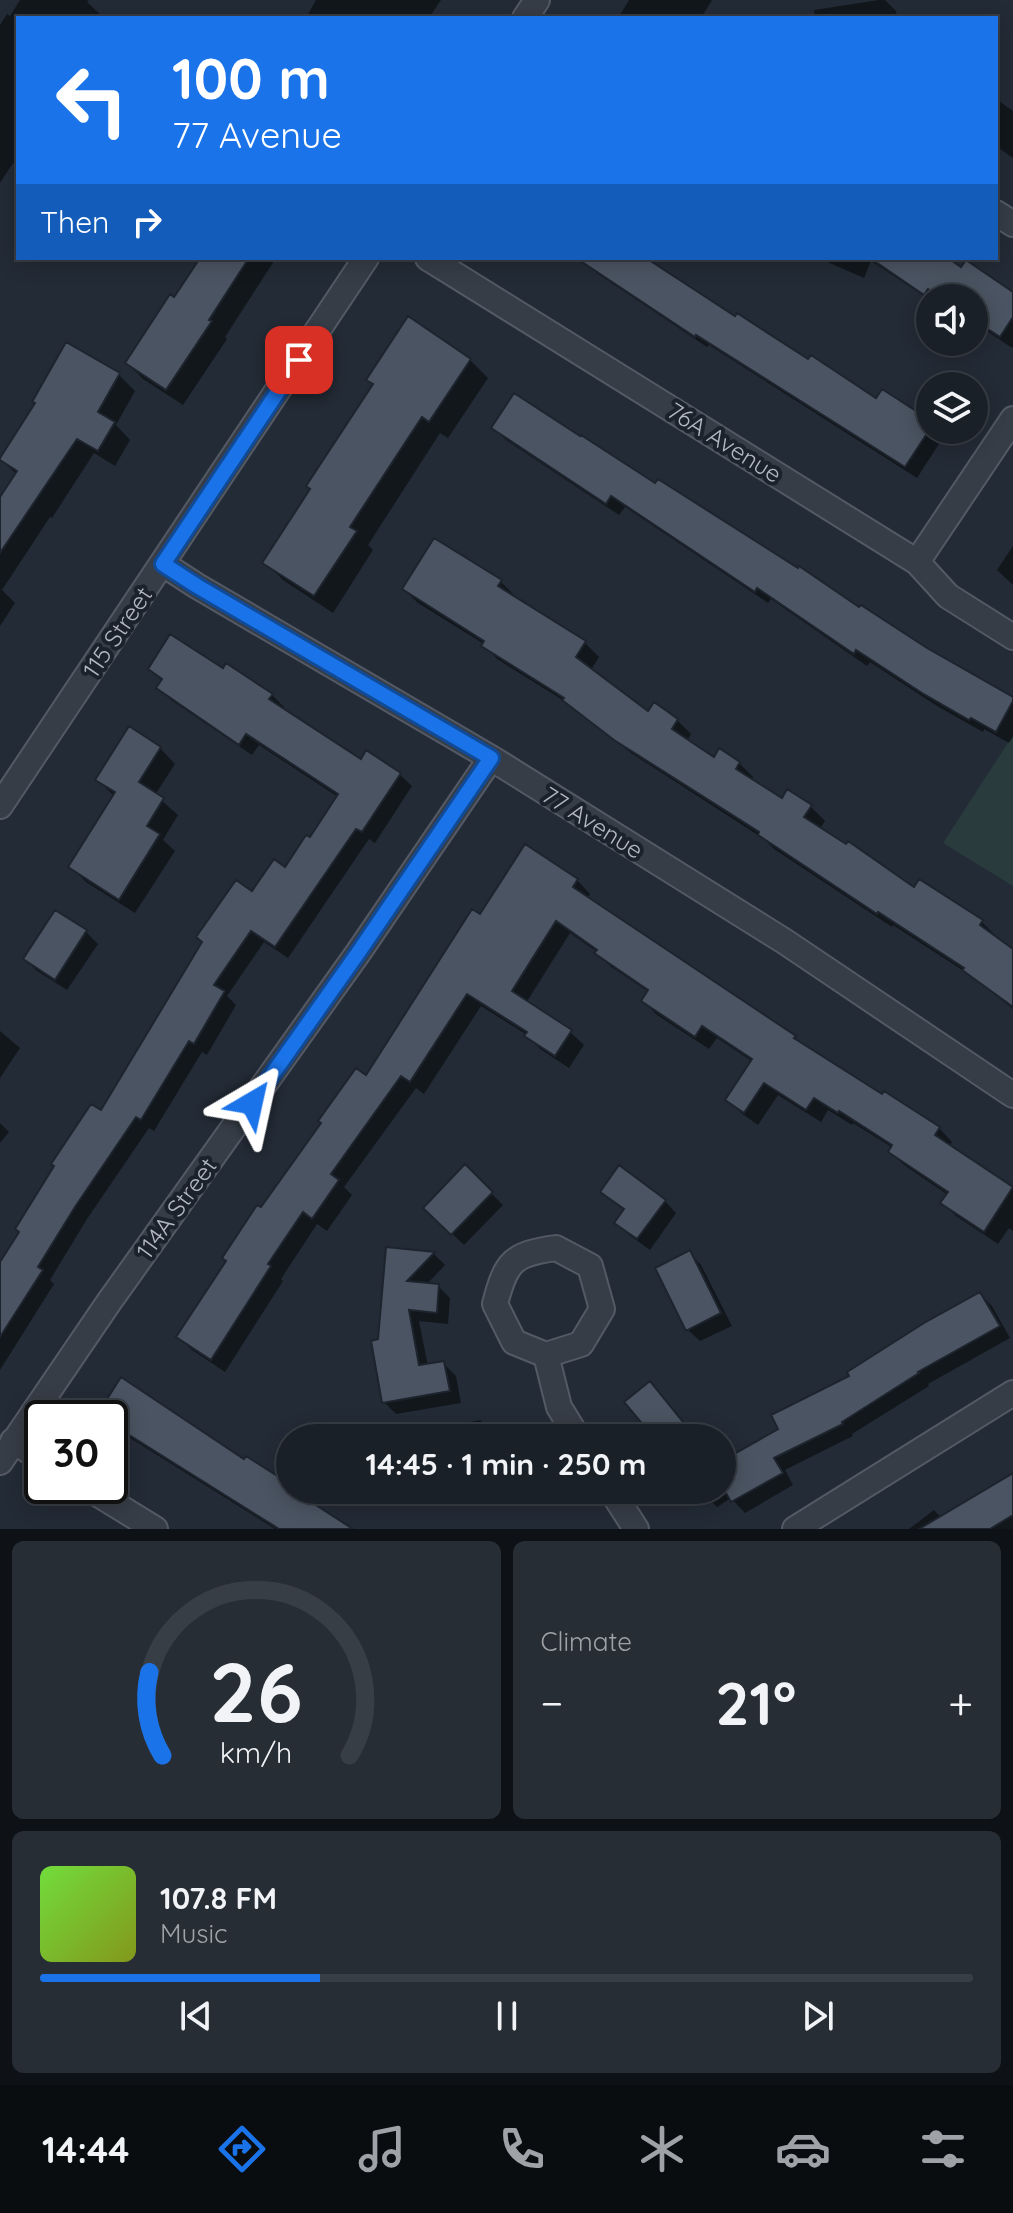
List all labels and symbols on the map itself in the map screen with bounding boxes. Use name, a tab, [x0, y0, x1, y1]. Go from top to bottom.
pin	[265, 326, 333, 394]
street label: 76A Avenue	[662, 395, 788, 489]
street label: 115 Street	[76, 581, 158, 683]
street label: 77 Avenue	[537, 779, 649, 865]
position arrow	[210, 1061, 294, 1145]
street label: 114A Street	[129, 1152, 223, 1264]
speed limit sign: 30	[24, 1400, 128, 1504]

